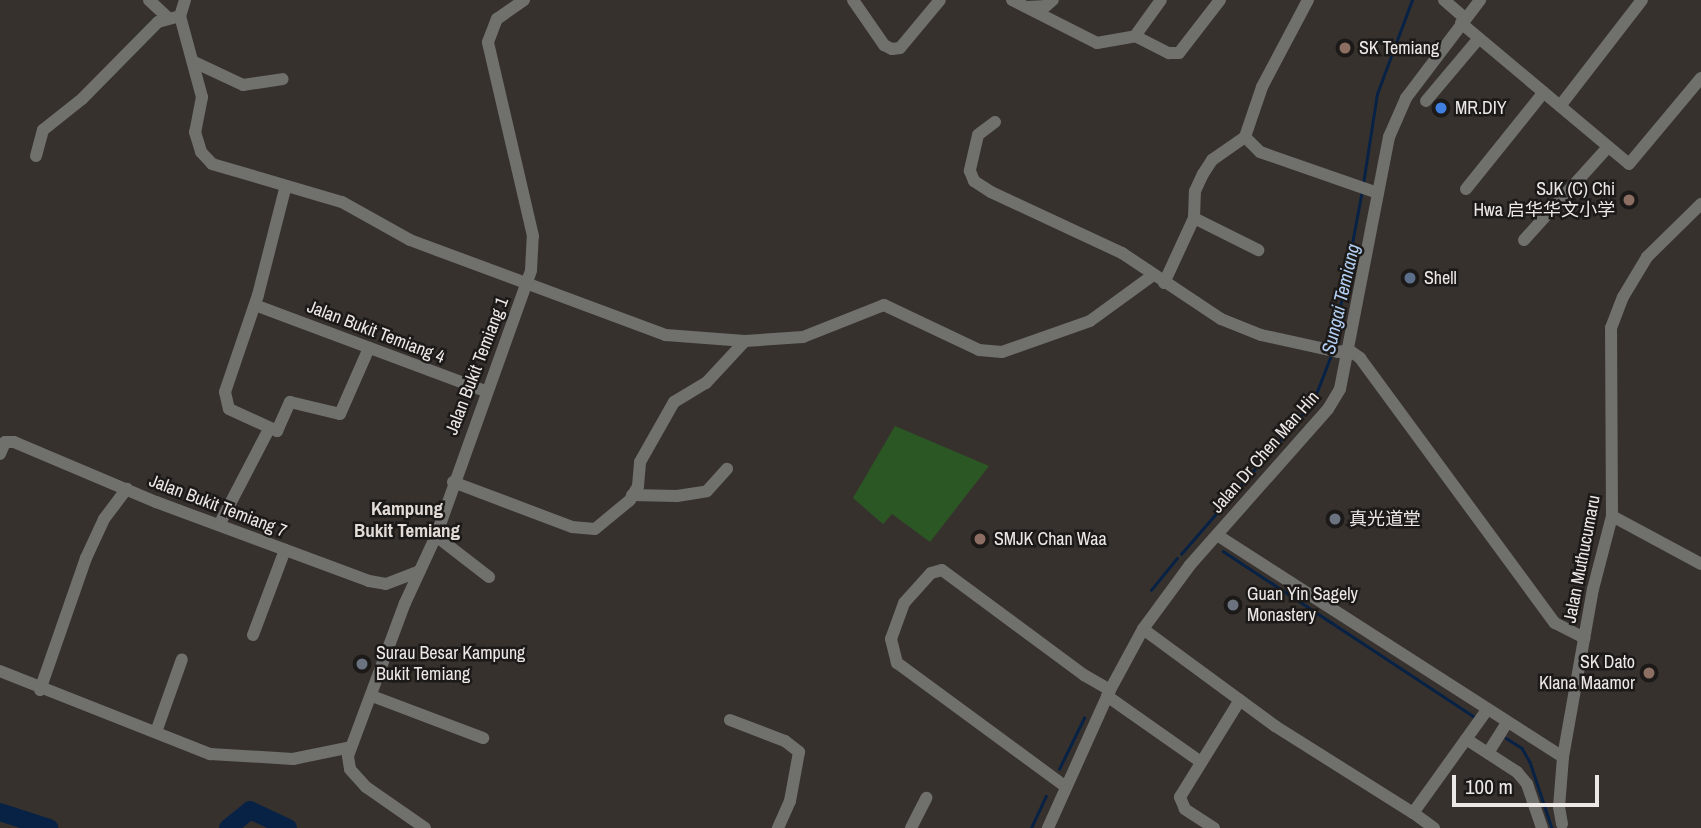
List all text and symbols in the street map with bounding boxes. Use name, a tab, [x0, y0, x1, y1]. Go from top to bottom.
place label: SK Temiang	[1359, 37, 1439, 59]
marker: SK Temiang	[1337, 40, 1353, 56]
place label: MR.DIY	[1455, 97, 1507, 119]
marker: MR.DIY	[1433, 100, 1449, 116]
place label: SJK (C) Chi Hwa 启华华文小学	[1473, 179, 1615, 222]
marker: SJK (C) Chi Hwa 启华华文小学	[1621, 192, 1637, 208]
water label: Sungai Temiang	[1317, 241, 1365, 357]
place label: Shell	[1424, 267, 1457, 289]
marker: Shell	[1402, 270, 1418, 286]
street label: Jalan Bukit Temiang 1	[441, 294, 513, 438]
street label: Jalan Bukit Temiang 4	[304, 296, 448, 368]
street label: Jalan Dr Chen Man Hin	[1206, 387, 1324, 517]
street label: Jalan Bukit Temiang 7	[146, 470, 290, 542]
street label: Jalan Muthucumaru	[1559, 493, 1605, 625]
district label: Kampung Bukit Temiang	[354, 498, 460, 542]
place label: 真光道堂	[1349, 508, 1421, 530]
marker: 真光道堂	[1327, 511, 1343, 527]
place label: SMJK Chan Waa	[994, 528, 1107, 550]
marker: SMJK Chan Waa	[972, 531, 988, 547]
place label: Guan Yin Sagely Monastery	[1247, 584, 1358, 626]
marker: Guan Yin Sagely Monastery	[1225, 597, 1241, 613]
place label: Surau Besar Kampung Bukit Temiang	[376, 643, 525, 686]
place label: SK Dato Klana Maamor	[1539, 652, 1635, 694]
marker: Surau Besar Kampung Bukit Temiang	[354, 656, 370, 672]
marker: SK Dato Klana Maamor	[1641, 665, 1657, 681]
scale bar	[1456, 762, 1603, 806]
text: 100 m	[1465, 772, 1513, 801]

